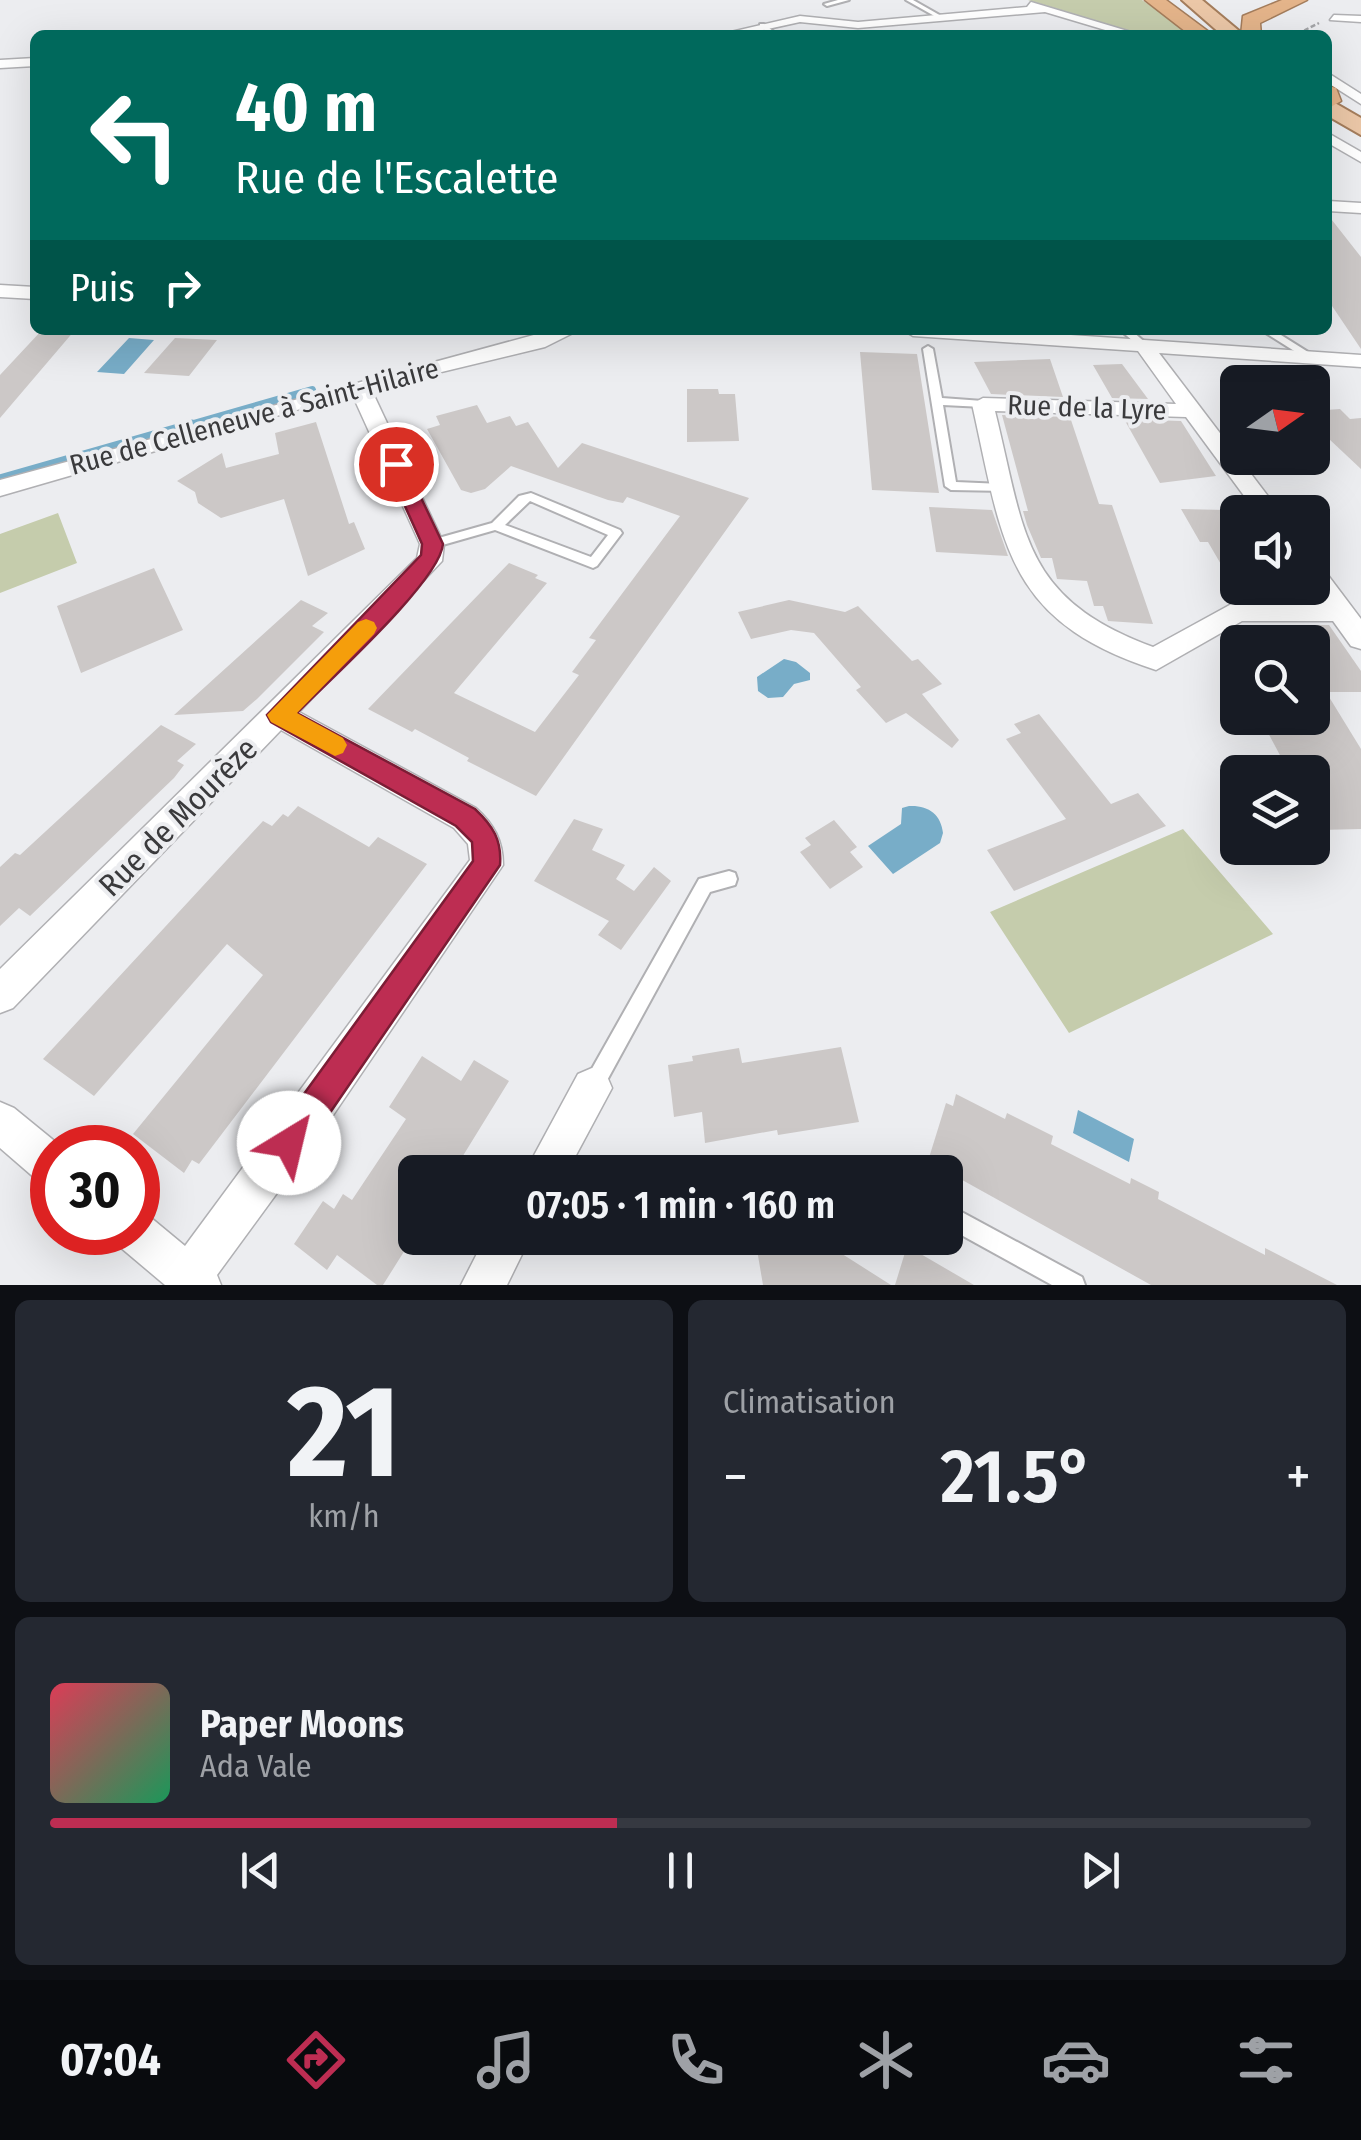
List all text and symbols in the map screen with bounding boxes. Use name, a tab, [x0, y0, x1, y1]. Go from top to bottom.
text: 40 m	[235, 66, 377, 150]
icon: left	[70, 70, 200, 200]
text: Rue de l'Escalette	[235, 151, 558, 205]
icon: right	[155, 260, 210, 315]
text: Puis	[70, 265, 135, 311]
street label: Rue de Celleneuve à Saint-Hilaire	[66, 351, 442, 482]
north arrow	[1220, 365, 1330, 475]
map controls	[1220, 365, 1330, 865]
street label: Rue de la Lyre	[1007, 388, 1167, 427]
pin	[354, 422, 439, 507]
icon: arrive	[369, 437, 424, 492]
button: sound	[1220, 495, 1330, 605]
button: search	[1220, 625, 1330, 735]
street label: Rue de Mourèze	[91, 730, 265, 904]
button: layers	[1220, 755, 1330, 865]
position arrow	[237, 1091, 341, 1195]
speed limit sign: 30	[30, 1125, 160, 1255]
text: 07:05 · 1 min · 160 m	[526, 1182, 835, 1228]
text: 21	[288, 1354, 400, 1510]
text: Climatisation	[723, 1383, 896, 1421]
text: 21.5°	[941, 1432, 1093, 1522]
text: −	[723, 1444, 748, 1510]
text: +	[1286, 1444, 1311, 1510]
text: km/h	[308, 1497, 380, 1535]
text: Paper Moons	[200, 1701, 404, 1747]
text: Ada Vale	[200, 1747, 312, 1785]
icon: previous	[233, 1843, 288, 1898]
icon: pause	[653, 1843, 708, 1898]
icon: next	[1073, 1843, 1128, 1898]
icon: directions	[281, 2025, 351, 2095]
icon: music	[471, 2025, 541, 2095]
icon: phone	[661, 2025, 731, 2095]
icon: climate	[851, 2025, 921, 2095]
icon: car	[1041, 2025, 1111, 2095]
icon: filters	[1231, 2025, 1301, 2095]
text: 07:04	[60, 2033, 161, 2087]

